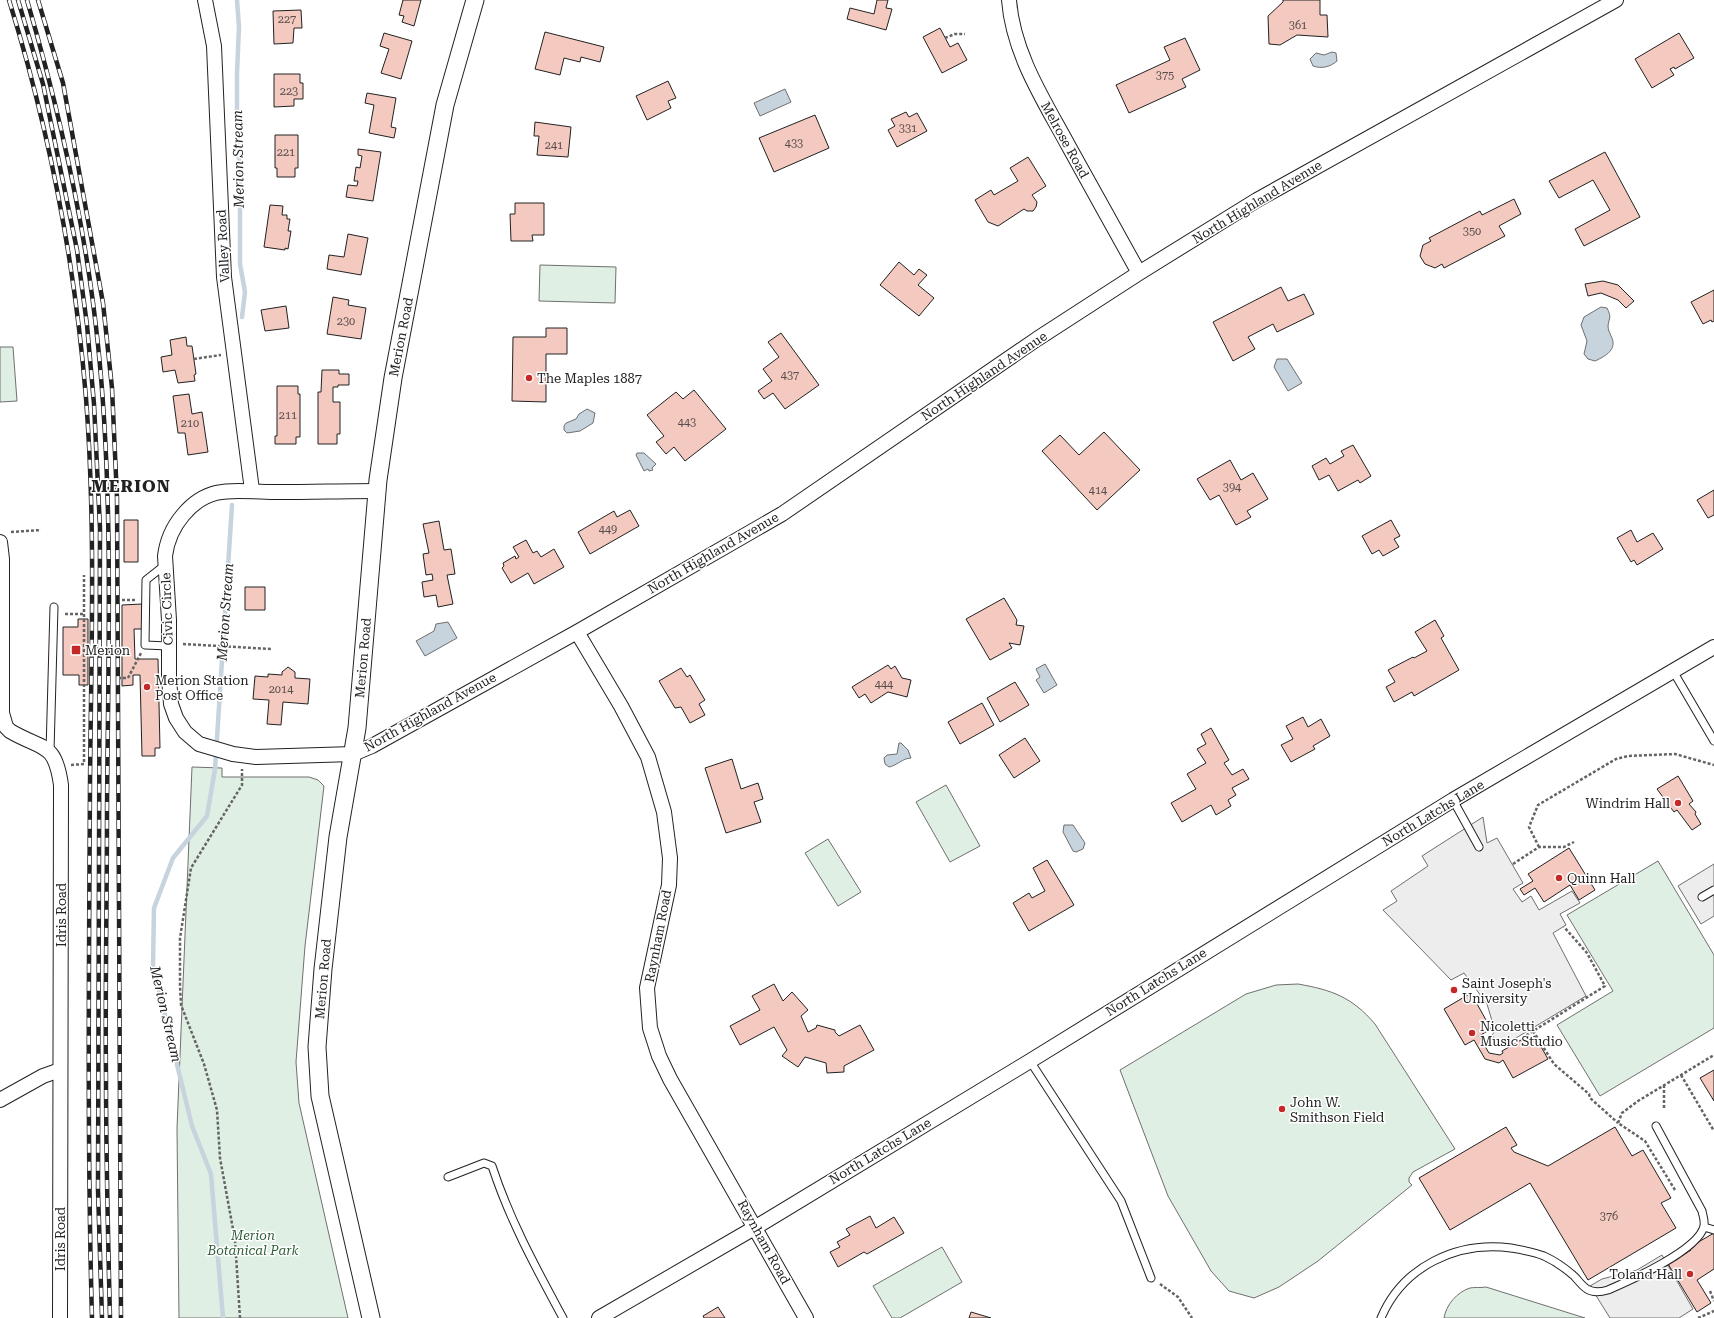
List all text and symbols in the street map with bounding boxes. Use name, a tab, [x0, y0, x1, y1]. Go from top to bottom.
house number: 227	[278, 13, 296, 26]
house number: 361	[1289, 19, 1307, 32]
house number: 375	[1156, 69, 1174, 82]
house number: 223	[280, 85, 298, 98]
street label: Melrose Road	[1038, 99, 1092, 181]
water label: Merion Stream	[229, 110, 247, 209]
house number: 331	[899, 122, 917, 135]
house number: 433	[785, 137, 803, 150]
house number: 241	[545, 139, 563, 152]
house number: 221	[277, 146, 295, 159]
street label: North Highland Avenue	[1189, 157, 1325, 247]
street label: Valley Road	[214, 208, 232, 283]
house number: 350	[1463, 225, 1481, 238]
street label: Merion Road	[386, 295, 416, 378]
house number: 230	[337, 315, 355, 328]
street label: North Highland Avenue	[918, 328, 1050, 424]
house number: 437	[781, 369, 799, 382]
place label: The Maples 1887	[537, 371, 642, 386]
marker: The Maples 1887	[524, 373, 534, 383]
house number: 211	[279, 409, 297, 422]
house number: 443	[678, 416, 696, 429]
house number: 210	[181, 417, 199, 430]
district label: MERION	[91, 476, 171, 496]
house number: 394	[1223, 481, 1242, 494]
house number: 414	[1089, 484, 1108, 497]
street label: North Highland Avenue	[645, 509, 781, 597]
house number: 449	[599, 523, 617, 536]
water label: Merion Stream	[214, 563, 236, 662]
street label: Civic Circle	[158, 572, 176, 646]
street label: Merion Road	[352, 617, 374, 699]
place label: Merion	[85, 643, 131, 658]
marker: Merion	[70, 644, 82, 656]
street label: North Highland Avenue	[361, 669, 499, 755]
place label: Merion Station Post Office	[155, 673, 249, 703]
house number: 444	[875, 678, 894, 691]
marker: Merion Station Post Office	[142, 682, 152, 692]
house number: 2014	[269, 683, 294, 696]
street label: North Latchs Lane	[1379, 777, 1487, 849]
place label: Windrim Hall	[1586, 796, 1670, 811]
marker: Windrim Hall	[1673, 798, 1683, 808]
place label: Quinn Hall	[1567, 871, 1635, 886]
marker: Quinn Hall	[1554, 873, 1564, 883]
street label: Idris Road	[54, 882, 69, 947]
street label: Raynham Road	[642, 888, 674, 984]
street label: Merion Road	[312, 938, 334, 1020]
street label: North Latchs Lane	[1103, 945, 1209, 1019]
water label: Merion Stream	[147, 963, 185, 1064]
place label: Saint Joseph's University	[1462, 976, 1551, 1006]
marker: Saint Joseph's University	[1449, 985, 1459, 995]
place label: Nicoletti Music Studio	[1480, 1019, 1563, 1049]
marker: Nicoletti Music Studio	[1467, 1028, 1477, 1038]
place label: John W. Smithson Field	[1290, 1095, 1385, 1125]
marker: John W. Smithson Field	[1277, 1104, 1287, 1114]
street label: North Latchs Lane	[826, 1115, 934, 1187]
street label: Raynham Road	[735, 1197, 794, 1287]
street label: Idris Road	[53, 1206, 68, 1271]
house number: 376	[1600, 1210, 1618, 1223]
park label: Merion Botanical Park	[207, 1228, 299, 1258]
place label: Toland Hall	[1609, 1267, 1682, 1282]
marker: Toland Hall	[1685, 1269, 1695, 1279]

